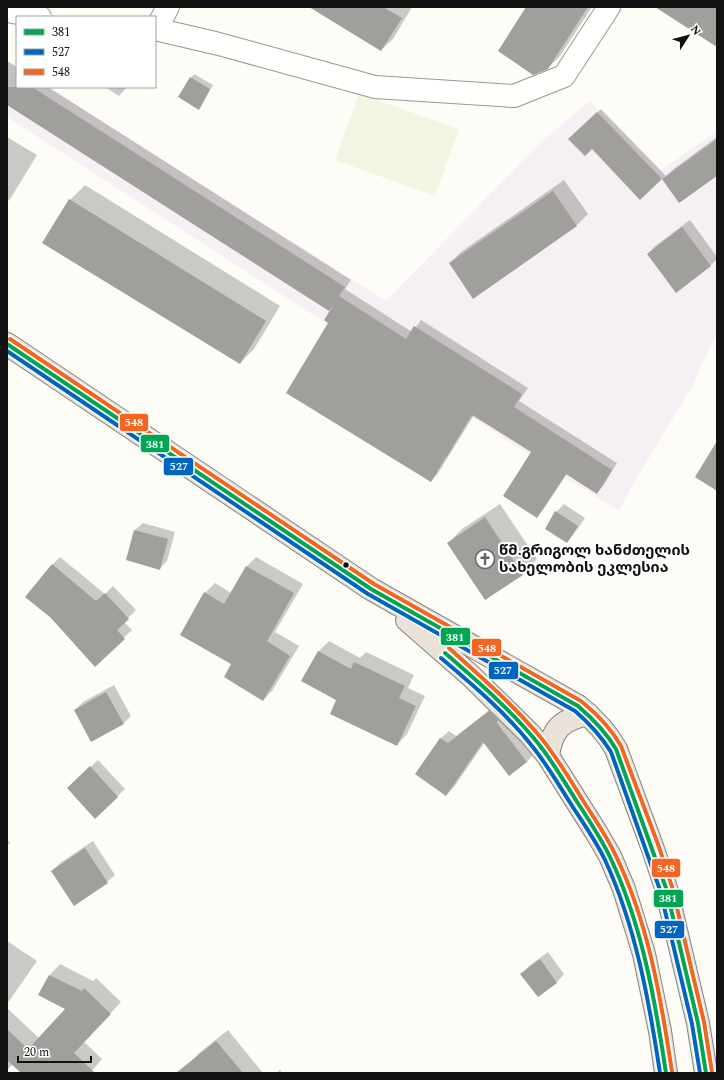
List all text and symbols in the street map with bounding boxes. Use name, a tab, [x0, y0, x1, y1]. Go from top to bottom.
legend	[16, 16, 156, 88]
north arrow	[668, 16, 708, 56]
text: N	[686, 22, 705, 39]
text: 381	[52, 23, 70, 42]
text: 527	[52, 43, 70, 62]
text: 548	[52, 63, 70, 82]
line badge: 548	[119, 413, 149, 432]
text: 548	[125, 414, 143, 431]
line badge: 381	[140, 434, 170, 453]
text: 381	[146, 436, 164, 453]
line badge: 527	[163, 457, 194, 476]
text: 527	[170, 458, 188, 475]
place label: წმ.გრიგოლ ხანძთელის სახელობის ეკლესია	[499, 539, 690, 579]
church icon: წმ.გრიგოლ ხანძთელის სახელობის ეკლესია	[474, 548, 496, 570]
unlabelled marker	[341, 560, 351, 570]
line badge: 381	[440, 627, 471, 646]
text: 381	[446, 629, 464, 646]
line badge: 548	[471, 638, 502, 657]
text: 548	[478, 640, 496, 657]
line badge: 527	[488, 661, 519, 680]
text: 527	[494, 662, 512, 679]
line badge: 548	[651, 858, 681, 878]
text: 548	[657, 860, 675, 877]
line badge: 381	[653, 889, 684, 908]
text: 381	[659, 890, 677, 907]
line badge: 527	[654, 920, 685, 939]
text: 527	[660, 921, 678, 938]
scale bar	[18, 1038, 91, 1064]
text: 20 m	[24, 1043, 49, 1062]

